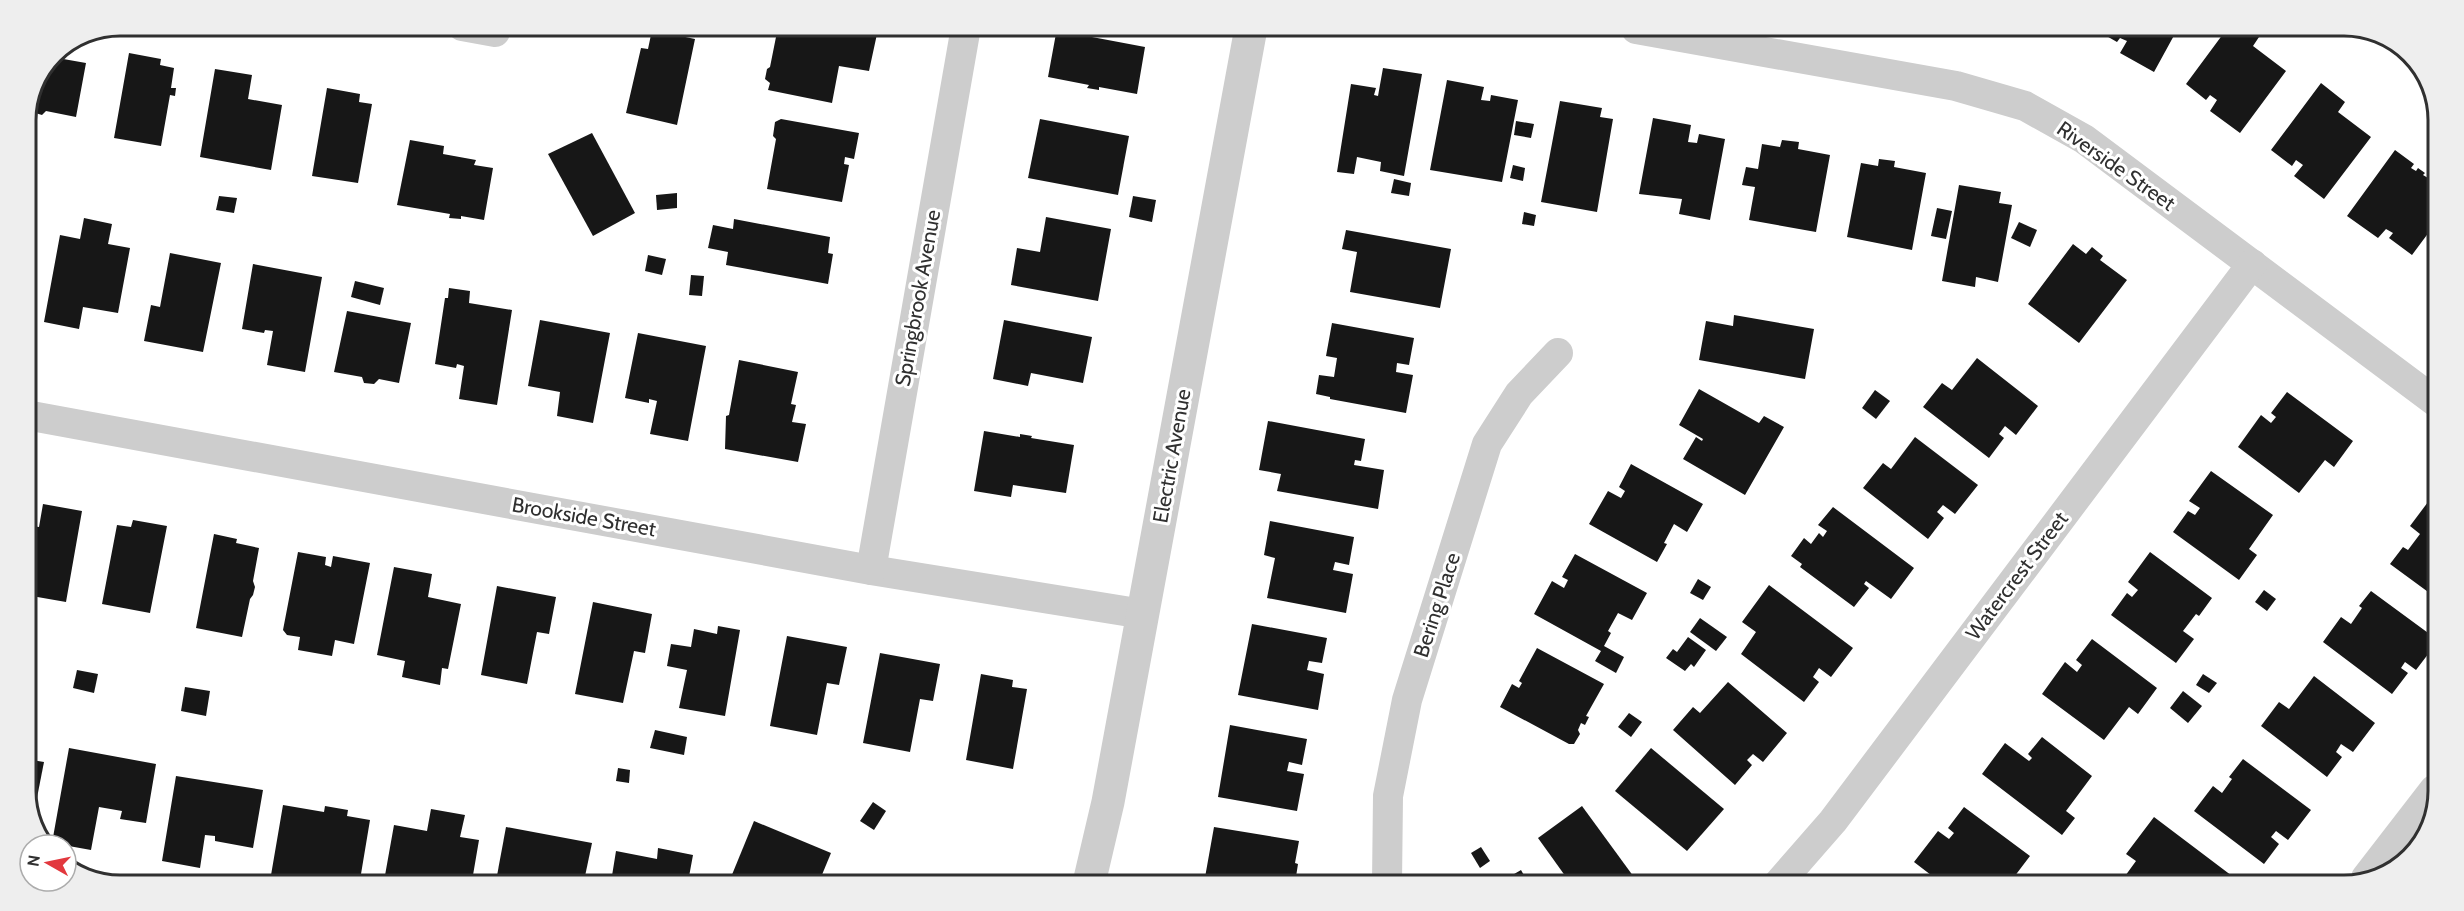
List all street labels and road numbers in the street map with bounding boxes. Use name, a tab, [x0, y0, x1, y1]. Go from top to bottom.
street label: Riverside Street	[2052, 116, 2180, 216]
street label: Springbrook Avenue	[890, 207, 945, 388]
street label: Electric Avenue	[1147, 387, 1196, 525]
street label: Brookside Street	[510, 492, 658, 541]
street label: Watercrest Street	[1960, 507, 2073, 645]
street label: Bering Place	[1408, 549, 1465, 660]

